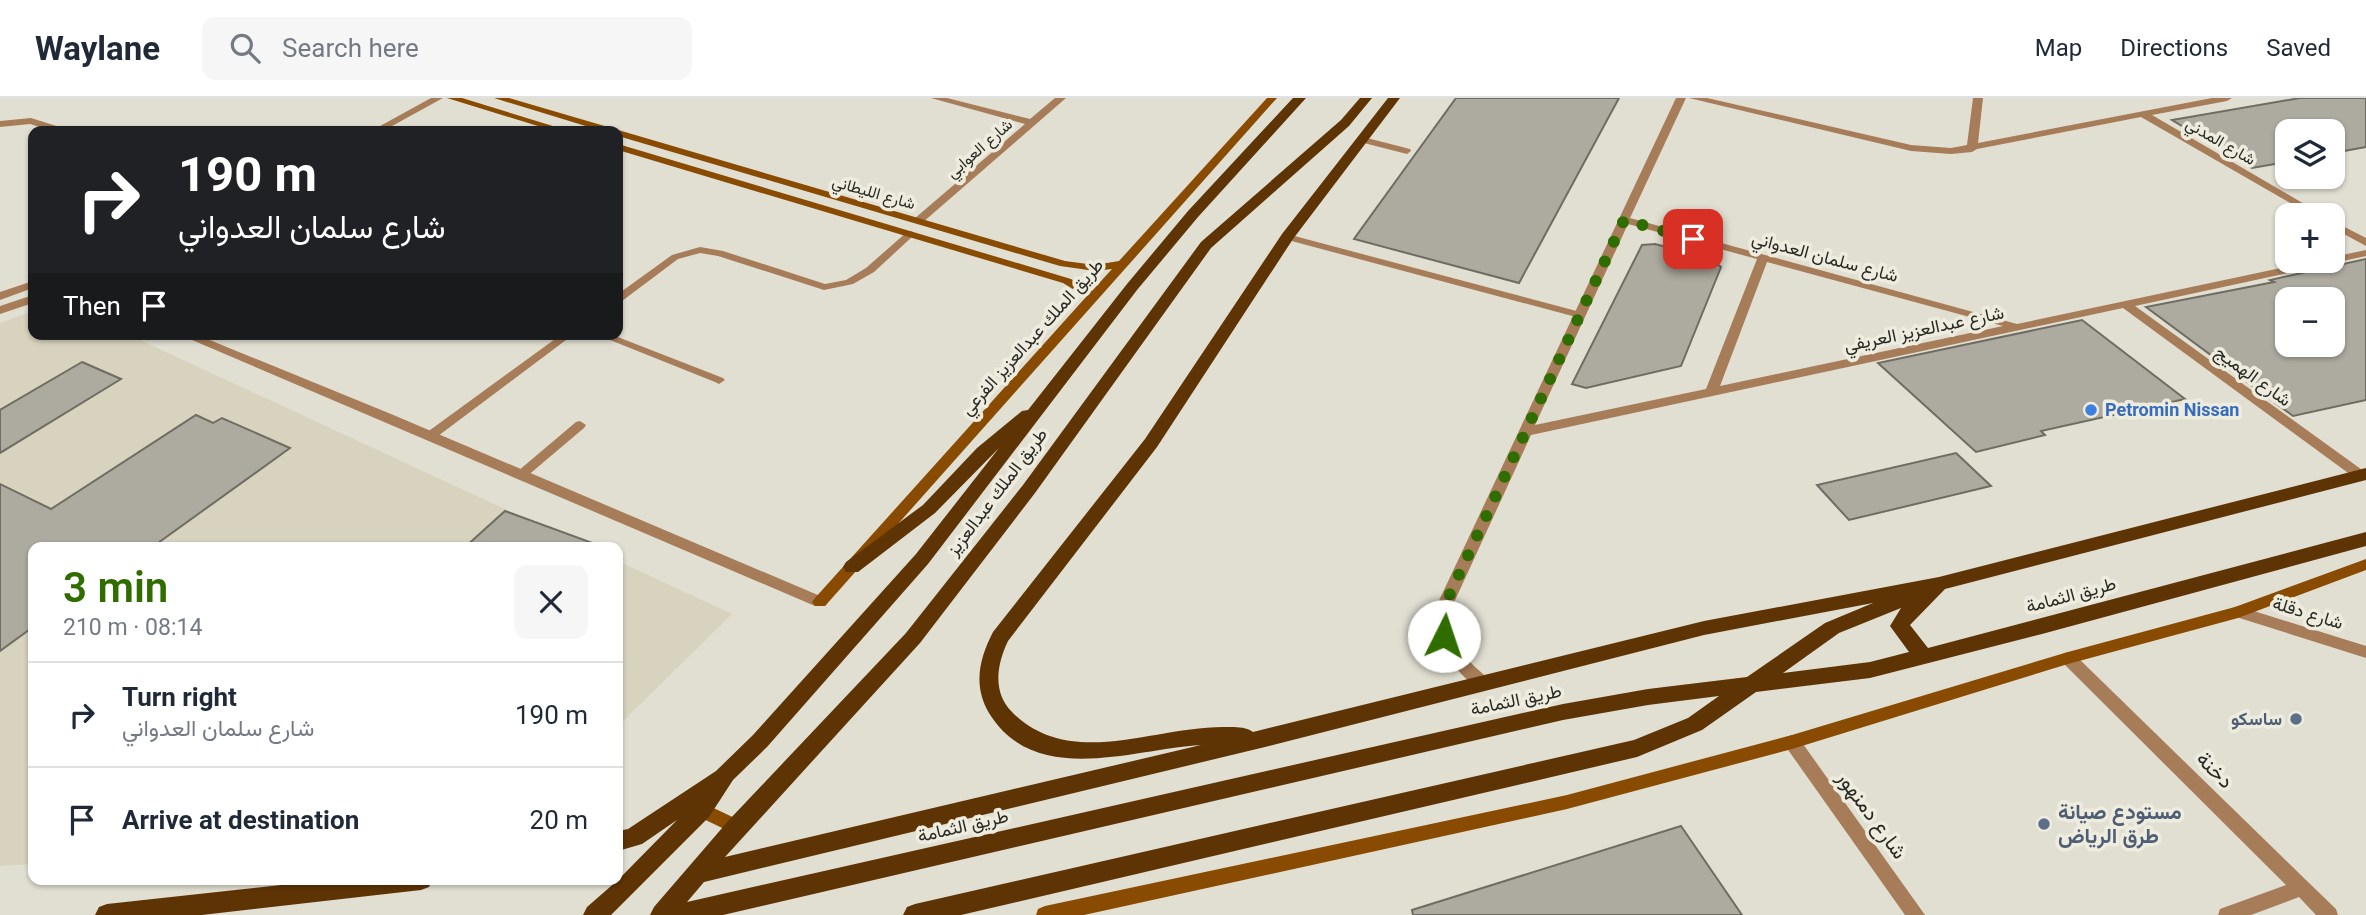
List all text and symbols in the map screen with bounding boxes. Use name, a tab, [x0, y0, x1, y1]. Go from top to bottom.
search box	[202, 17, 692, 80]
text: Waylane	[35, 29, 160, 68]
icon: search	[226, 29, 264, 67]
text: Search here	[282, 33, 419, 63]
text: Map	[2035, 34, 2082, 62]
text: Directions	[2120, 34, 2228, 62]
text: Saved	[2266, 34, 2331, 62]
street label: شارع المدني	[2181, 114, 2259, 172]
street label: شارع العوابي	[943, 115, 1019, 185]
map controls	[2275, 119, 2345, 357]
button: layers	[2275, 119, 2345, 189]
text: 190 m	[178, 146, 317, 203]
icon: right	[63, 154, 154, 245]
street label: شارع الليطاني	[829, 172, 917, 217]
button: +	[2275, 203, 2345, 273]
text: شارع سلمان العدواني	[178, 208, 446, 246]
pin	[1663, 209, 1723, 269]
icon: arrive	[1674, 220, 1712, 258]
street label: شارع سلمان العدواني	[1748, 227, 1901, 291]
street label: طريق الملك عبدالعزيز الفرعي	[956, 254, 1111, 423]
icon: arrive	[135, 287, 173, 325]
button: −	[2275, 287, 2345, 357]
text: Then	[63, 291, 121, 321]
street label: شارع عبدالعزيز العريفي	[1842, 301, 2007, 361]
street label: شارع الهميج	[2210, 341, 2296, 412]
place label: Petromin Nissan	[2105, 399, 2239, 420]
marker: Petromin Nissan	[2083, 402, 2099, 418]
street label: طريق الملك عبدالعزيز	[941, 424, 1052, 561]
text: 3 min	[63, 563, 168, 612]
button: close	[514, 565, 588, 639]
street label: طريق الثمامة	[2024, 572, 2118, 618]
street label: شارع دقلة	[2270, 592, 2346, 635]
position arrow	[1407, 599, 1481, 673]
text: 210 m · 08:14	[63, 614, 202, 641]
street label: طريق الثمامة	[1469, 680, 1563, 720]
text: Turn right	[122, 682, 237, 712]
icon: right	[63, 696, 101, 734]
text: 190 m	[515, 700, 588, 730]
place label: ساسكو	[2231, 708, 2282, 730]
marker: ساسكو	[2288, 711, 2304, 727]
text: شارع سلمان العدواني	[122, 715, 314, 742]
street label: دخنة	[2192, 747, 2238, 793]
street label: شارع دمنهور	[1830, 766, 1912, 865]
place label: مستودع صيانة طرق الرياض	[2058, 800, 2182, 849]
icon: arrive	[63, 801, 101, 839]
text: Arrive at destination	[122, 805, 359, 835]
text: 20 m	[530, 805, 588, 835]
street label: طريق الثمامة	[916, 805, 1010, 847]
marker: مستودع صيانة طرق الرياض	[2036, 816, 2052, 832]

